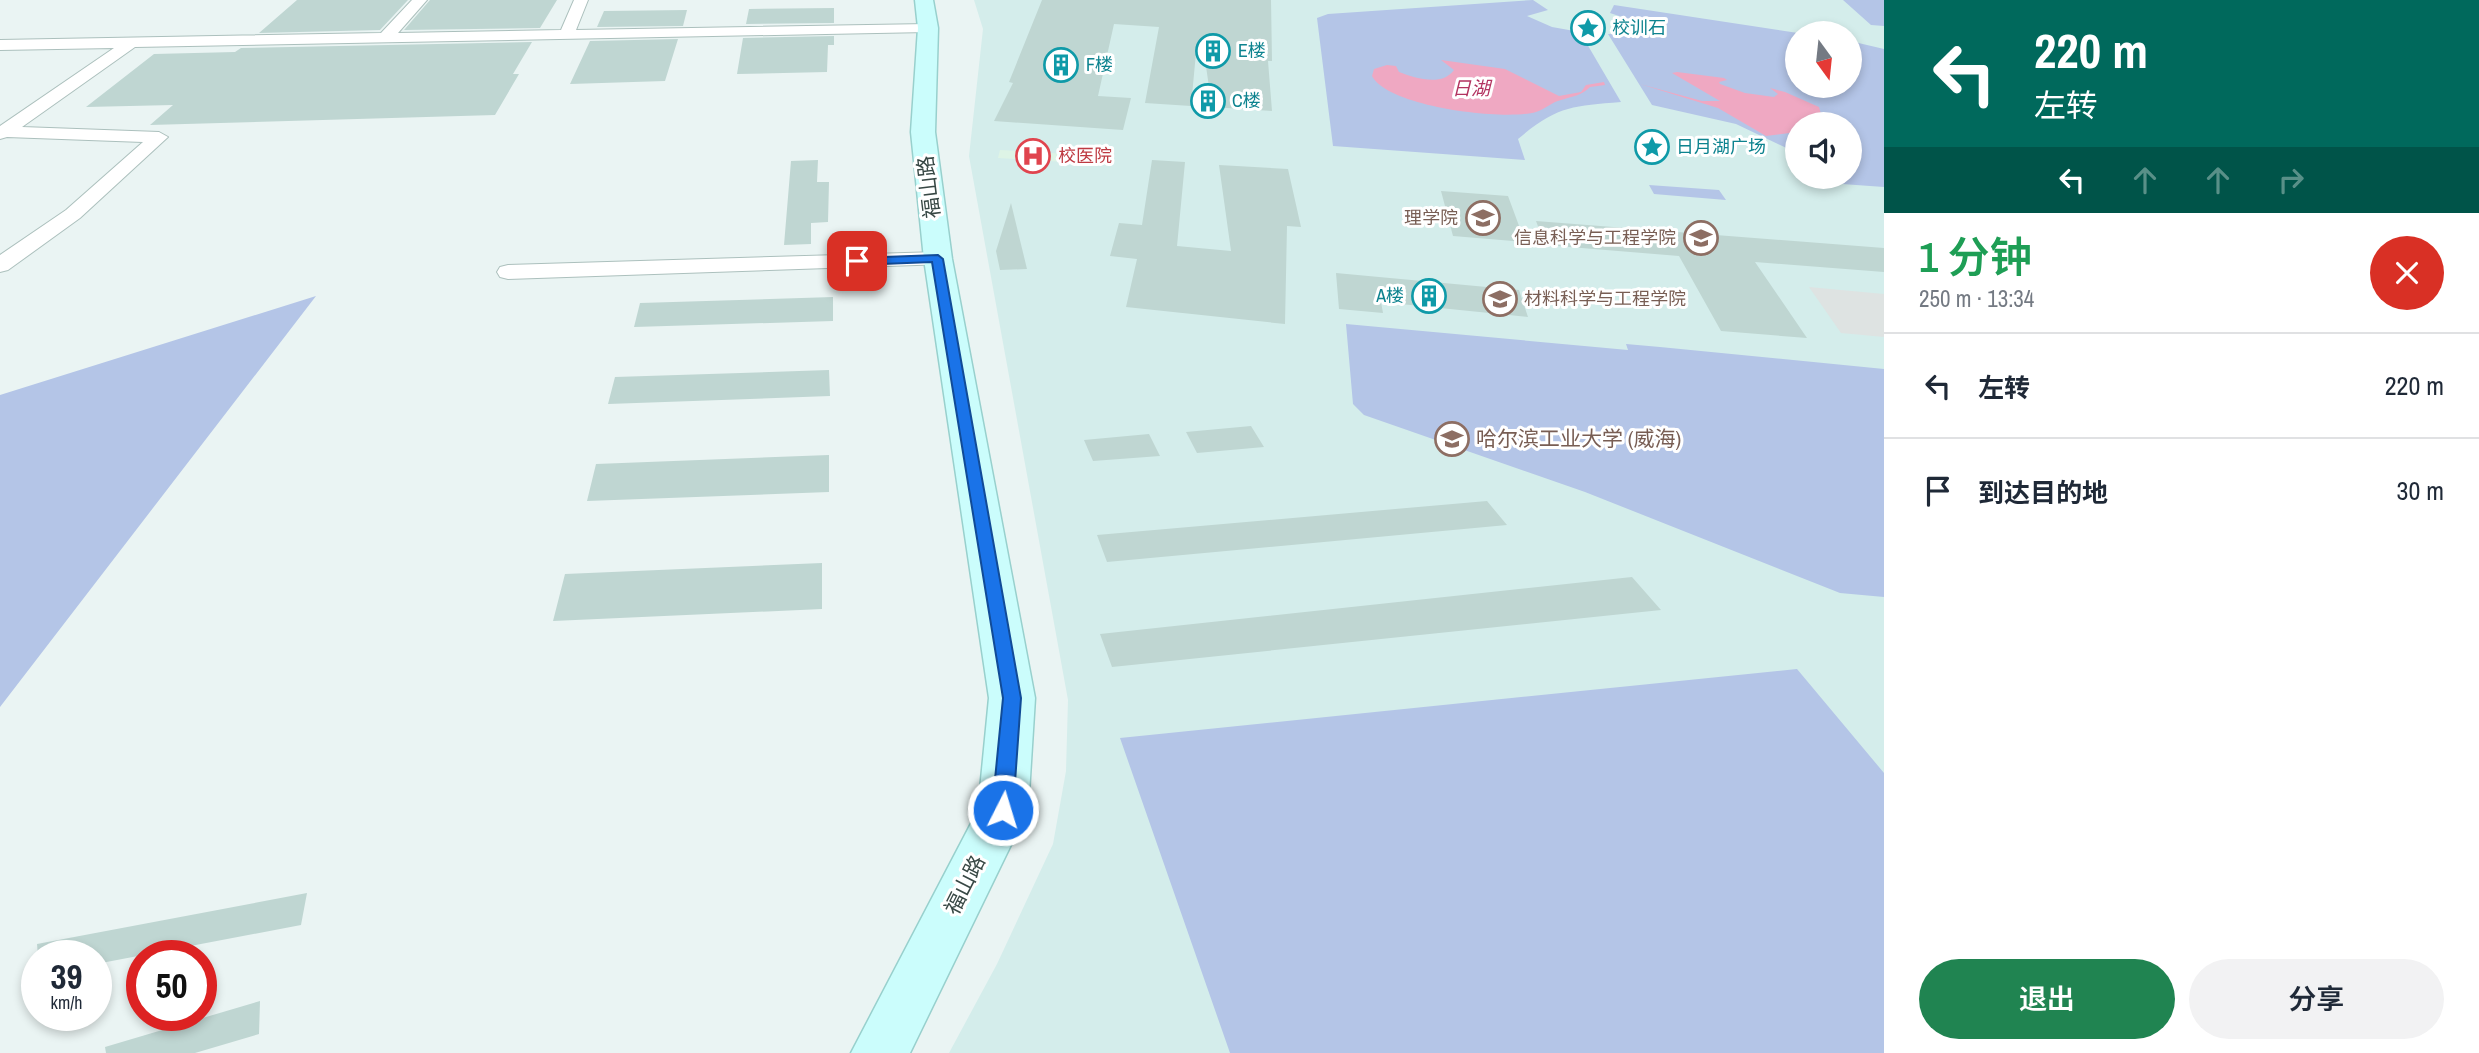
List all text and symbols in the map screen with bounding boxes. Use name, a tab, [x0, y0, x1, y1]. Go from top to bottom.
place icon: 校训石	[1569, 9, 1607, 47]
place label: 校训石	[1612, 15, 1666, 40]
text: 220 m	[2034, 17, 2148, 83]
north arrow	[1785, 21, 1862, 98]
map controls	[1785, 21, 1862, 189]
icon: left	[1919, 28, 2010, 119]
building icon: E楼	[1194, 32, 1232, 70]
place label: E楼	[1238, 38, 1266, 63]
building icon: F楼	[1042, 46, 1080, 84]
place label: F楼	[1086, 52, 1113, 77]
water label: 日湖	[1452, 75, 1493, 101]
building icon: C楼	[1189, 82, 1227, 120]
text: 左转	[2034, 84, 2098, 127]
place label: C楼	[1232, 88, 1261, 113]
button: sound	[1785, 112, 1862, 189]
place icon: 日月湖广场	[1633, 128, 1671, 166]
place label: 日月湖广场	[1676, 134, 1766, 159]
hospital icon: 校医院	[1014, 137, 1052, 175]
place label: 校医院	[1058, 143, 1112, 168]
street label: 福山路	[910, 154, 947, 220]
icon: left	[2053, 161, 2091, 199]
icon: ahead	[2126, 161, 2164, 199]
icon: ahead	[2199, 161, 2237, 199]
icon: right	[2272, 161, 2310, 199]
school or university icon: 理学院	[1464, 199, 1502, 237]
place label: 理学院	[1404, 205, 1458, 230]
school or university icon: 信息科学与工程学院	[1682, 219, 1720, 257]
place label: 信息科学与工程学院	[1514, 225, 1676, 250]
text: 1 分钟	[1919, 229, 2032, 285]
pin	[827, 231, 887, 291]
button: close	[2370, 236, 2444, 310]
icon: arrive	[838, 242, 876, 280]
building icon: A楼	[1410, 277, 1448, 315]
school or university icon: 材料科学与工程学院	[1481, 280, 1519, 318]
place label: A楼	[1375, 283, 1404, 308]
text: 250 m · 13:34	[1919, 283, 2034, 314]
place label: 材料科学与工程学院	[1524, 286, 1686, 311]
icon: left	[1919, 367, 1957, 405]
text: 220 m	[2385, 368, 2444, 403]
text: 左转	[1978, 370, 2030, 405]
school or university icon: 哈尔滨工业大学 (威海)	[1433, 420, 1471, 458]
place label: 哈尔滨工业大学 (威海)	[1476, 424, 1681, 453]
icon: arrive	[1919, 472, 1957, 510]
text: 30 m	[2397, 473, 2444, 508]
text: 到达目的地	[1978, 475, 2108, 510]
position arrow	[966, 773, 1040, 847]
street label: 福山路	[937, 850, 992, 919]
speed limit sign: 50	[126, 940, 217, 1031]
text: 39	[51, 953, 82, 1000]
button: 退出	[1919, 959, 2175, 1039]
button: 分享	[2189, 959, 2444, 1039]
text: km/h	[51, 990, 83, 1015]

